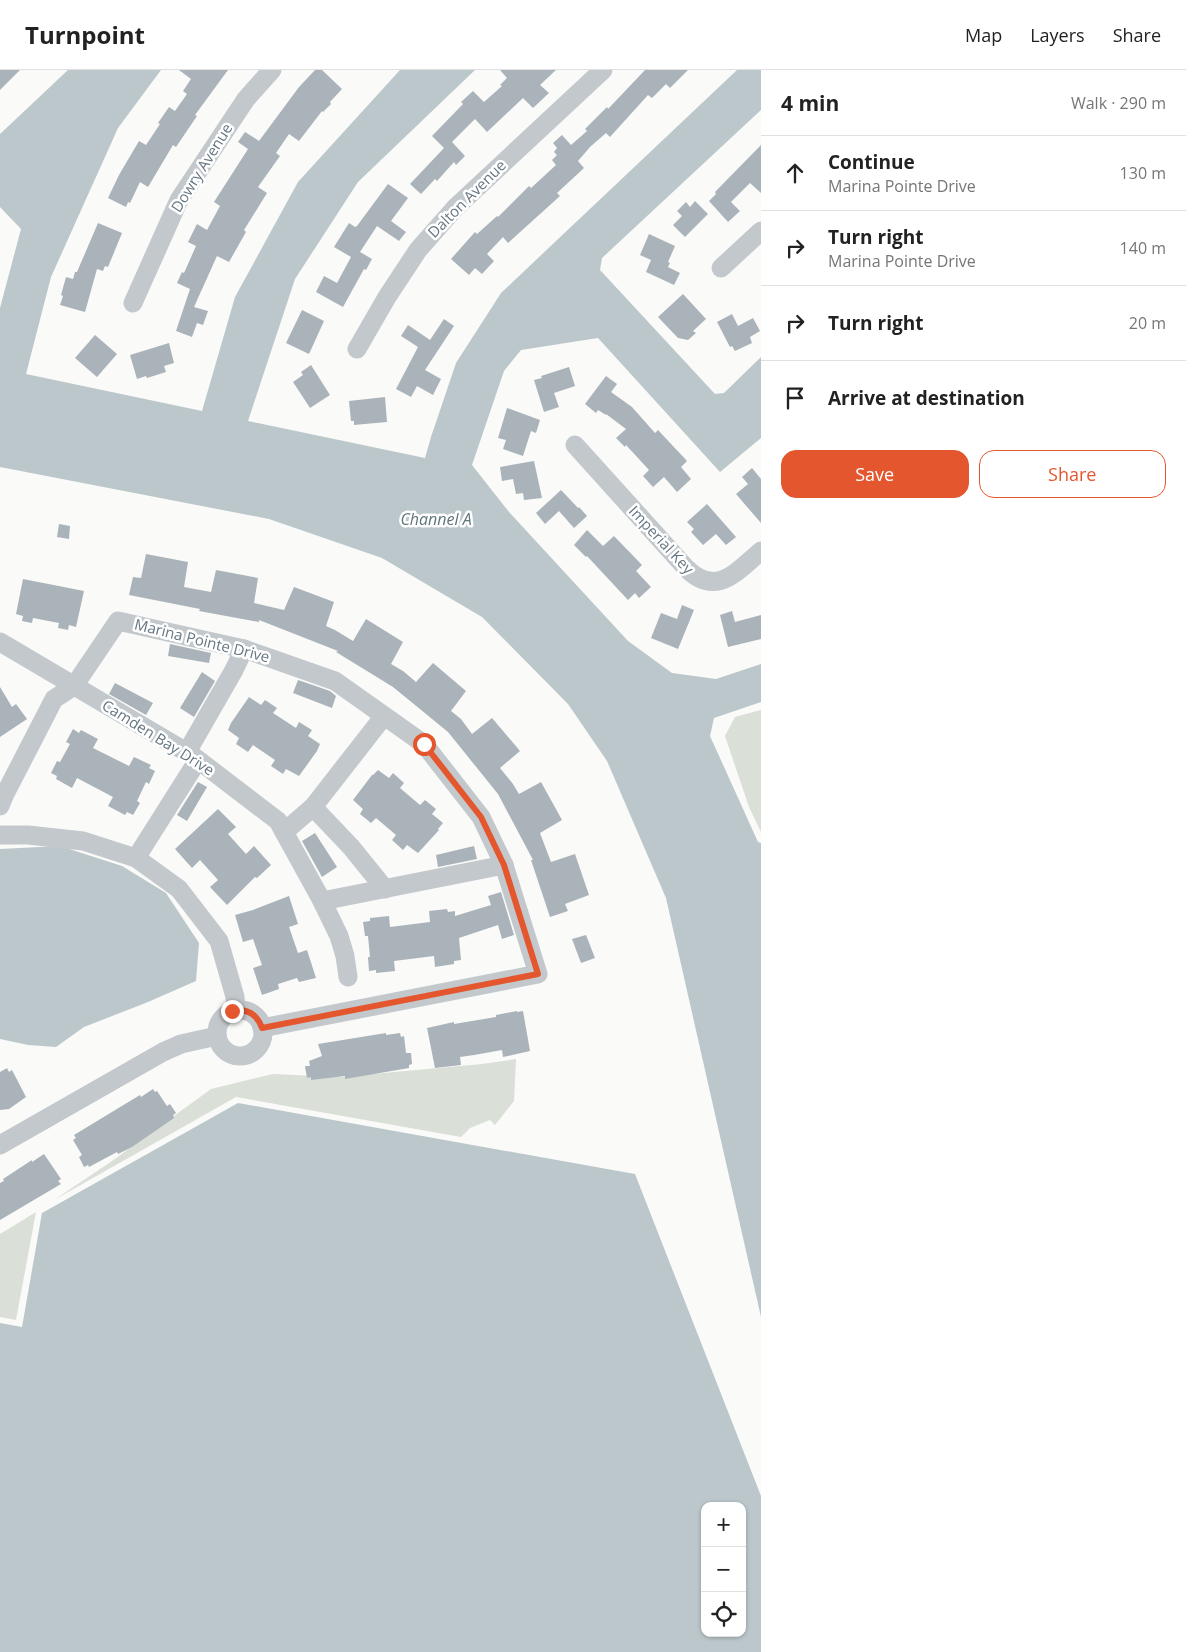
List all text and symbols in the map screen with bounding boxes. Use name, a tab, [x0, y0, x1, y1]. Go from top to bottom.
text: Turnpoint	[25, 18, 145, 51]
text: Map	[965, 23, 1002, 47]
text: Layers	[1030, 23, 1085, 47]
text: Share	[1113, 23, 1161, 47]
text: 4 min	[781, 89, 839, 117]
text: Walk · 290 m	[1071, 92, 1166, 114]
street label: Dowry Avenue	[166, 119, 236, 216]
text: Continue	[828, 149, 915, 175]
street label: Dalton Avenue	[423, 155, 510, 242]
icon: ahead	[781, 159, 809, 187]
text: 130 m	[1120, 162, 1166, 184]
text: Marina Pointe Drive	[828, 175, 976, 197]
text: Turn right	[828, 224, 923, 250]
icon: right	[781, 234, 809, 262]
text: 140 m	[1120, 237, 1166, 259]
text: Marina Pointe Drive	[828, 250, 976, 272]
icon: right	[781, 309, 809, 337]
text: Turn right	[828, 310, 923, 336]
text: 20 m	[1129, 312, 1166, 334]
icon: arrive	[781, 384, 809, 412]
text: Arrive at destination	[828, 385, 1025, 411]
button: Save	[781, 450, 969, 498]
button: Share	[979, 450, 1166, 498]
street label: Imperial Key	[625, 501, 699, 578]
water label: Channel A	[400, 508, 472, 530]
street label: Marina Pointe Drive	[133, 614, 272, 666]
street label: Camden Bay Drive	[99, 695, 218, 780]
route start	[413, 733, 436, 756]
route end	[221, 1000, 244, 1023]
map controls	[701, 1502, 746, 1637]
button: +	[701, 1502, 746, 1547]
button: −	[701, 1547, 746, 1592]
button: locate	[701, 1592, 746, 1637]

